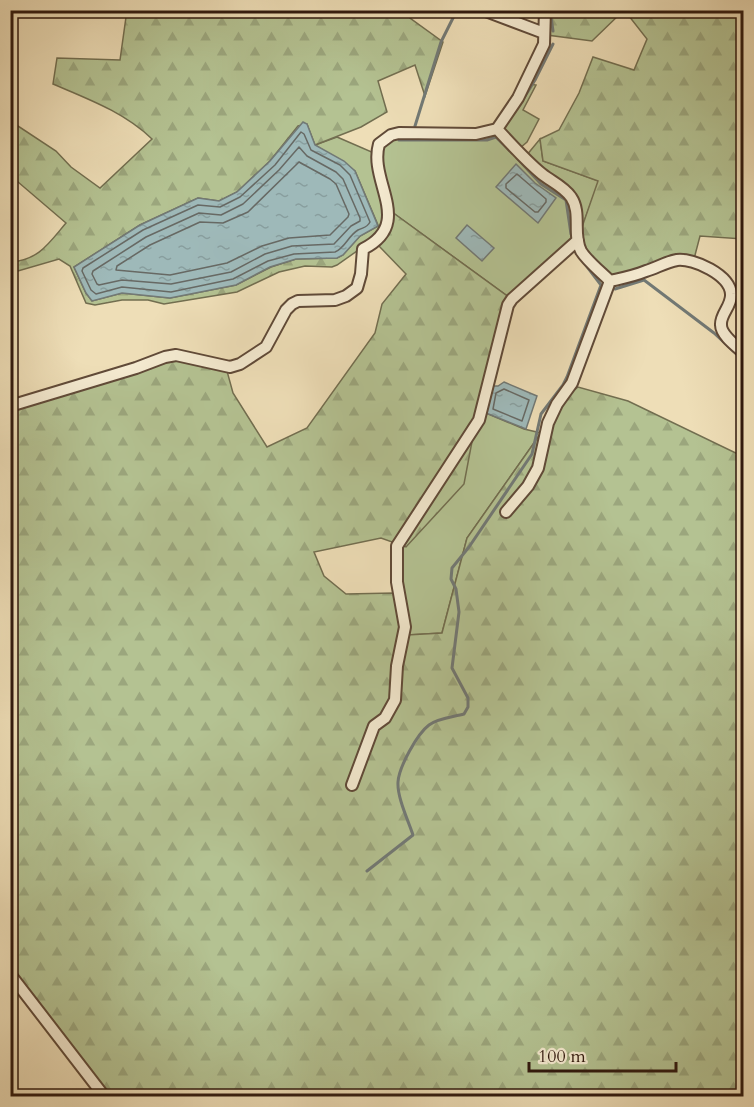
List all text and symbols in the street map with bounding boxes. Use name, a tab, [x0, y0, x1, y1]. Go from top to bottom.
scale bar	[529, 1035, 676, 1073]
text: 100 m	[538, 1044, 586, 1069]

